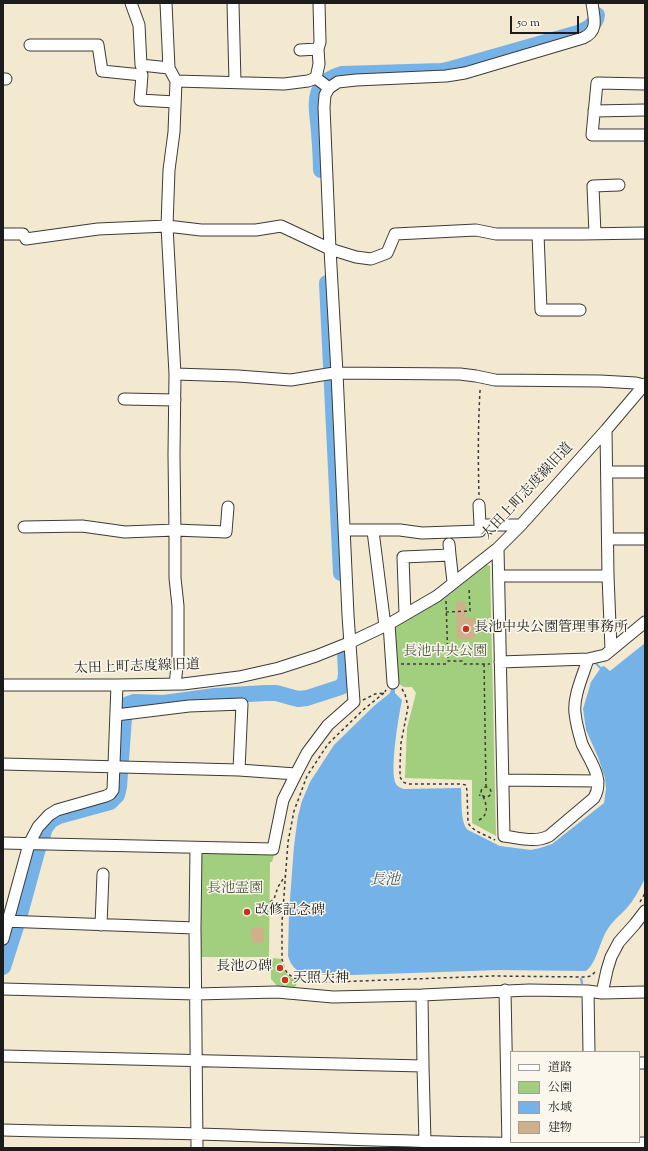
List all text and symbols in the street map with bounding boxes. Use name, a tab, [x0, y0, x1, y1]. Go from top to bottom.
scale bar	[512, 8, 581, 34]
text: 50 m	[517, 14, 540, 32]
street label: 太田上町志度線旧道	[479, 440, 577, 544]
place label: 長池中央公園管理事務所	[474, 621, 628, 637]
marker: 長池中央公園管理事務所	[461, 624, 471, 634]
park label: 長池中央公園	[403, 645, 487, 661]
street label: 太田上町志度線旧道	[74, 657, 200, 679]
water label: 長池	[370, 872, 400, 890]
park label: 長池霊園	[207, 882, 263, 898]
place label: 改修記念碑	[255, 904, 325, 920]
marker: 改修記念碑	[242, 907, 252, 917]
place label: 長池の碑	[216, 960, 272, 976]
marker: 長池の碑	[275, 963, 285, 973]
place label: 天照大神	[293, 972, 349, 988]
marker: 天照大神	[280, 975, 290, 985]
legend	[510, 1051, 640, 1143]
text: 道路	[548, 1059, 572, 1077]
text: 公園	[548, 1079, 572, 1097]
text: 水域	[548, 1099, 572, 1117]
text: 建物	[548, 1119, 572, 1137]

